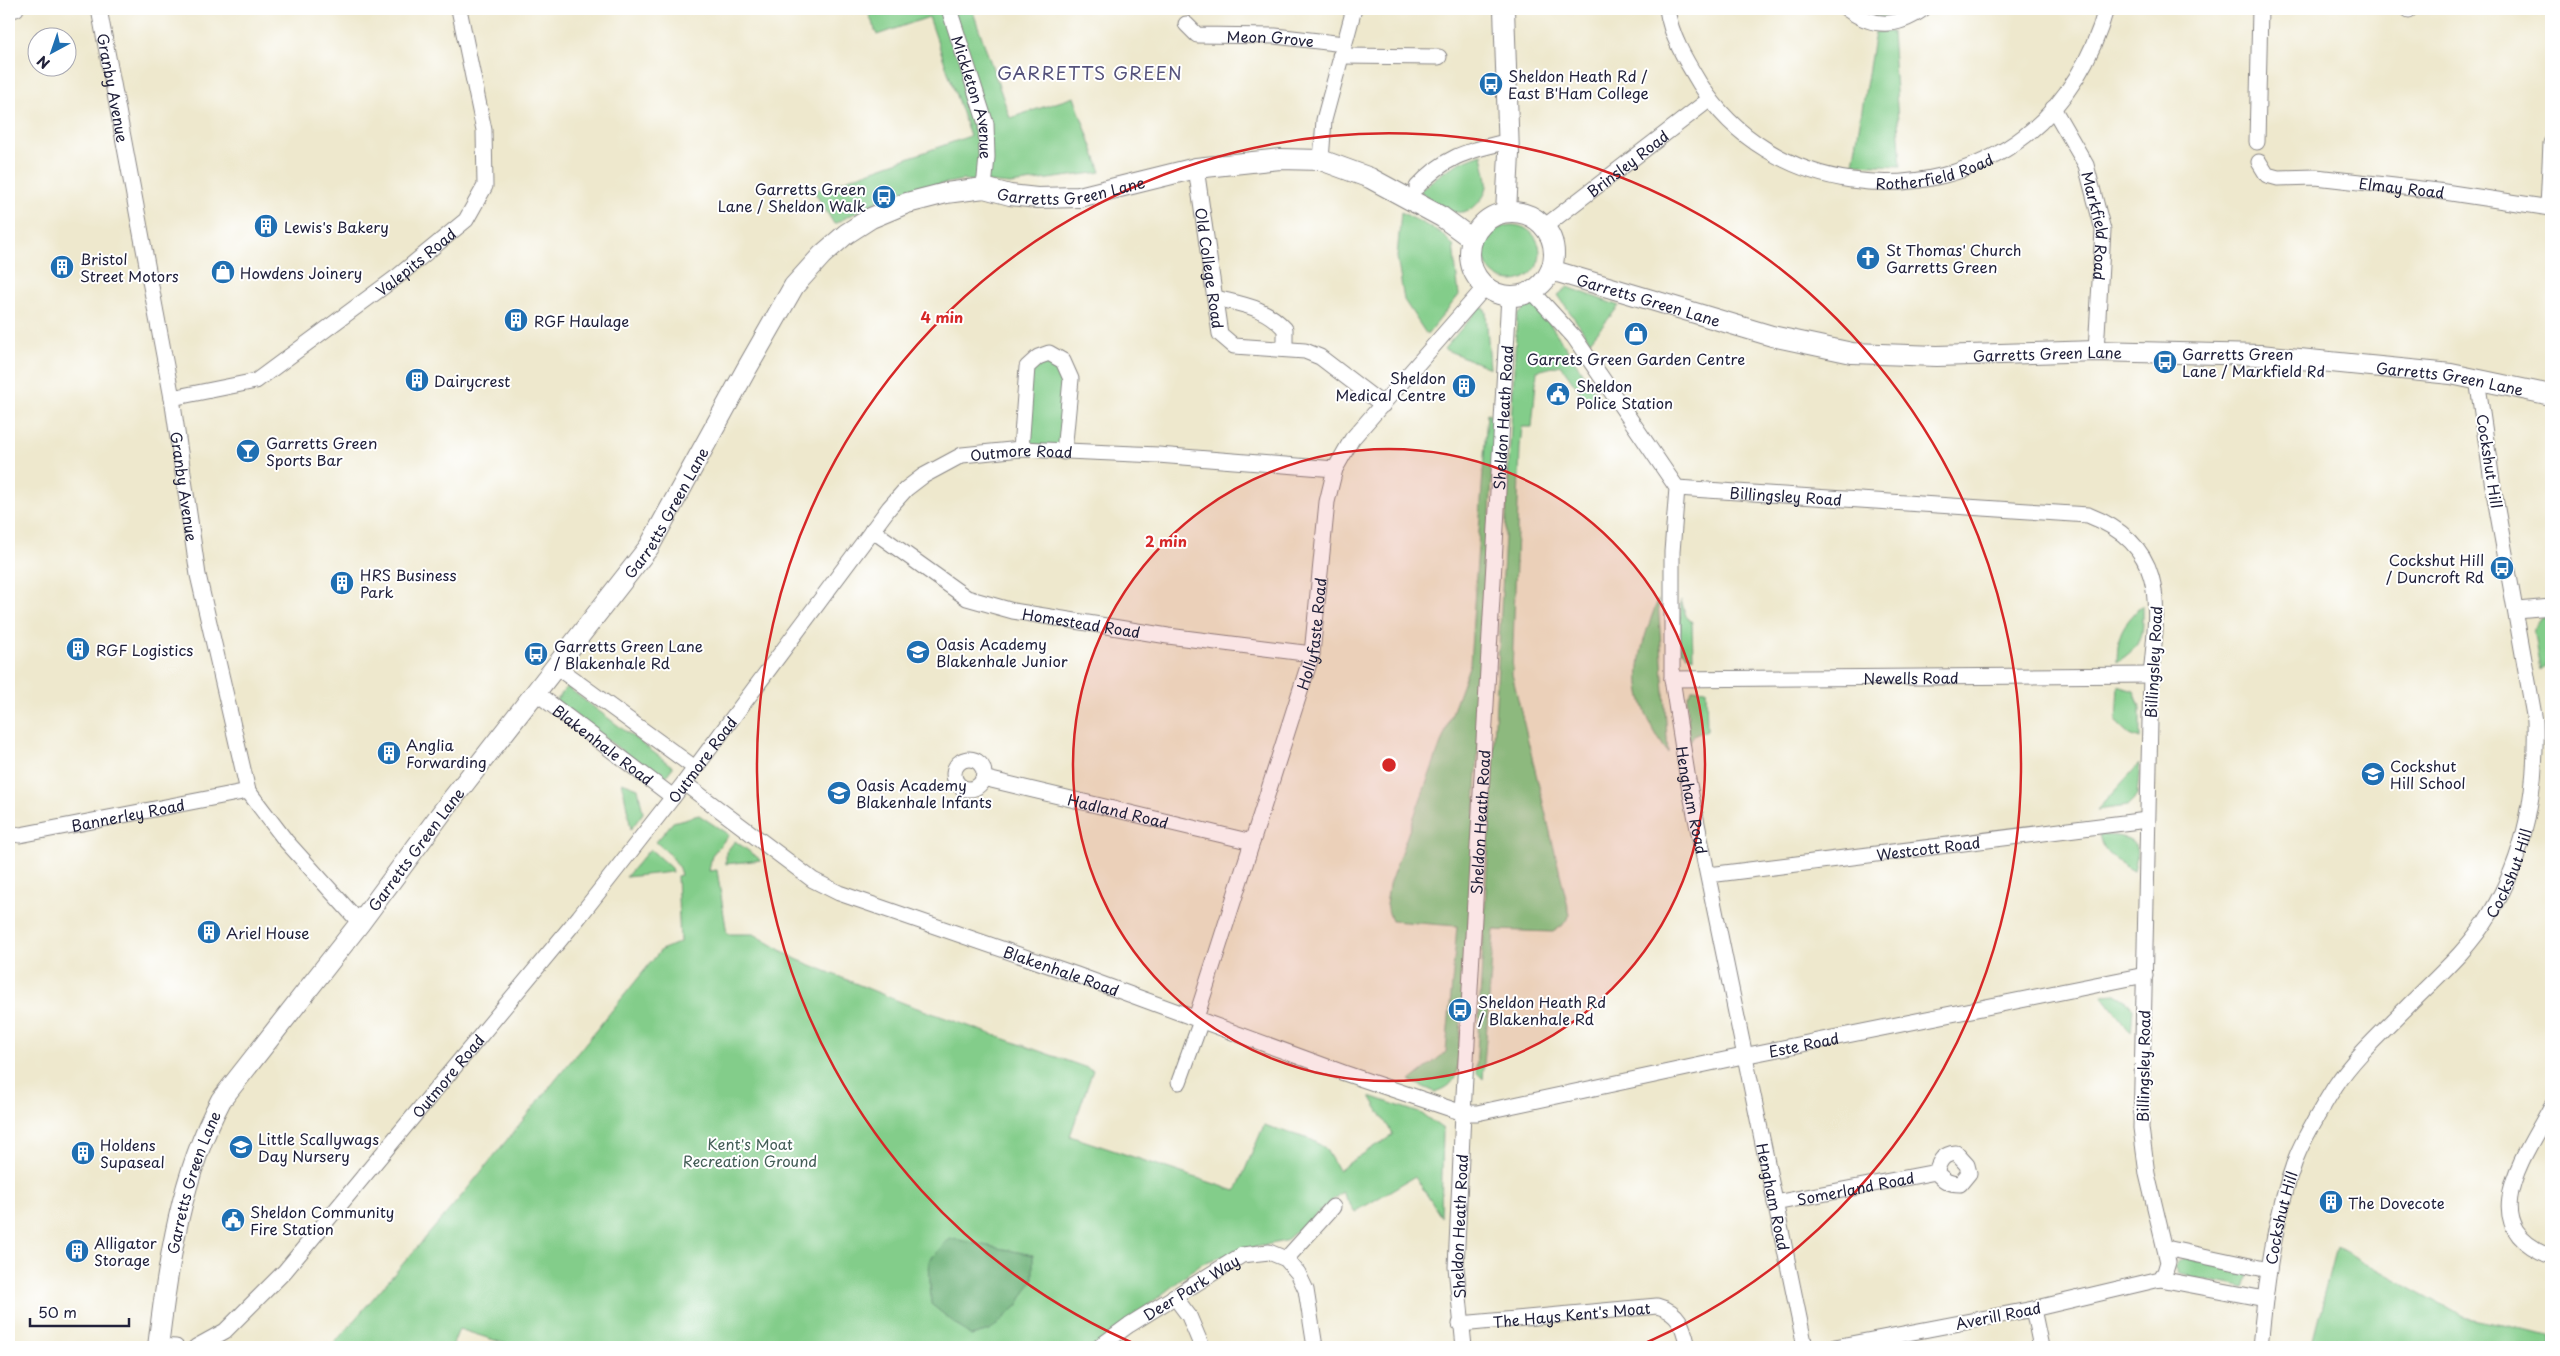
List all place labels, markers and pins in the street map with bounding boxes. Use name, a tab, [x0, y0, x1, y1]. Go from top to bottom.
place label: Sheldon Heath Rd / East B'Ham College	[1508, 64, 1649, 104]
bus stop icon: Sheldon Heath Rd / East B'Ham College	[1478, 71, 1504, 97]
place label: Garretts Green Lane / Sheldon Walk	[718, 177, 866, 217]
bus stop icon: Garretts Green Lane / Sheldon Walk	[871, 184, 897, 210]
building icon: Lewis's Bakery	[253, 213, 279, 239]
place label: Lewis's Bakery	[284, 215, 389, 238]
place label: St Thomas' Church Garretts Green	[1886, 238, 2021, 278]
church icon: St Thomas' Church Garretts Green	[1855, 245, 1881, 271]
place label: Bristol Street Motors	[80, 247, 179, 287]
building icon: Bristol Street Motors	[49, 254, 75, 280]
shop icon: Howdens Joinery	[210, 259, 236, 285]
place label: Howdens Joinery	[240, 261, 362, 284]
building icon: RGF Haulage	[503, 307, 529, 333]
place label: RGF Haulage	[534, 309, 629, 332]
shop icon: Garrets Green Garden Centre	[1623, 321, 1649, 347]
place label: Garretts Green Lane / Markfield Rd	[2182, 342, 2325, 382]
place label: Garrets Green Garden Centre	[1527, 347, 1745, 370]
bus stop icon: Garretts Green Lane / Markfield Rd	[2152, 349, 2178, 375]
place label: Sheldon Medical Centre	[1335, 366, 1446, 406]
building icon: Dairycrest	[404, 367, 430, 393]
place label: Dairycrest	[434, 369, 510, 392]
building icon: Sheldon Medical Centre	[1451, 373, 1477, 399]
place label: Sheldon Police Station	[1576, 374, 1673, 414]
public building icon: Sheldon Police Station	[1545, 381, 1571, 407]
place label: Garretts Green Sports Bar	[266, 431, 377, 471]
bar icon: Garretts Green Sports Bar	[235, 438, 261, 464]
place label: Cockshut Hill / Duncroft Rd	[2386, 548, 2484, 588]
bus stop icon: Cockshut Hill / Duncroft Rd	[2489, 555, 2515, 581]
place label: HRS Business Park	[360, 563, 457, 603]
building icon: HRS Business Park	[329, 570, 355, 596]
place label: Oasis Academy Blakenhale Junior	[936, 632, 1068, 672]
place label: Garretts Green Lane / Blakenhale Rd	[554, 634, 703, 674]
building icon: RGF Logistics	[65, 636, 91, 662]
place label: RGF Logistics	[96, 638, 193, 661]
school or university icon: Oasis Academy Blakenhale Junior	[905, 639, 931, 665]
bus stop icon: Garretts Green Lane / Blakenhale Rd	[523, 641, 549, 667]
place label: Anglia Forwarding	[406, 733, 487, 773]
building icon: Anglia Forwarding	[376, 740, 402, 766]
place label: Cockshut Hill School	[2390, 754, 2466, 794]
centre of rings	[1380, 756, 1398, 774]
school or university icon: Cockshut Hill School	[2360, 761, 2386, 787]
place label: Oasis Academy Blakenhale Infants	[856, 773, 992, 813]
school or university icon: Oasis Academy Blakenhale Infants	[826, 780, 852, 806]
building icon: Ariel House	[196, 919, 222, 945]
place label: Ariel House	[226, 921, 309, 944]
place label: Sheldon Heath Rd / Blakenhale Rd	[1478, 990, 1606, 1030]
bus stop icon: Sheldon Heath Rd / Blakenhale Rd	[1447, 997, 1473, 1023]
place label: Little Scallywags Day Nursery	[258, 1127, 379, 1167]
place label: Holdens Supaseal	[100, 1133, 165, 1173]
school or university icon: Little Scallywags Day Nursery	[228, 1134, 254, 1160]
building icon: Holdens Supaseal	[70, 1140, 96, 1166]
building icon: The Dovecote	[2318, 1189, 2344, 1215]
place label: The Dovecote	[2348, 1191, 2445, 1214]
place label: Sheldon Community Fire Station	[250, 1200, 394, 1240]
public building icon: Sheldon Community Fire Station	[220, 1207, 246, 1233]
place label: Alligator Storage	[94, 1231, 157, 1271]
building icon: Alligator Storage	[64, 1238, 90, 1264]

